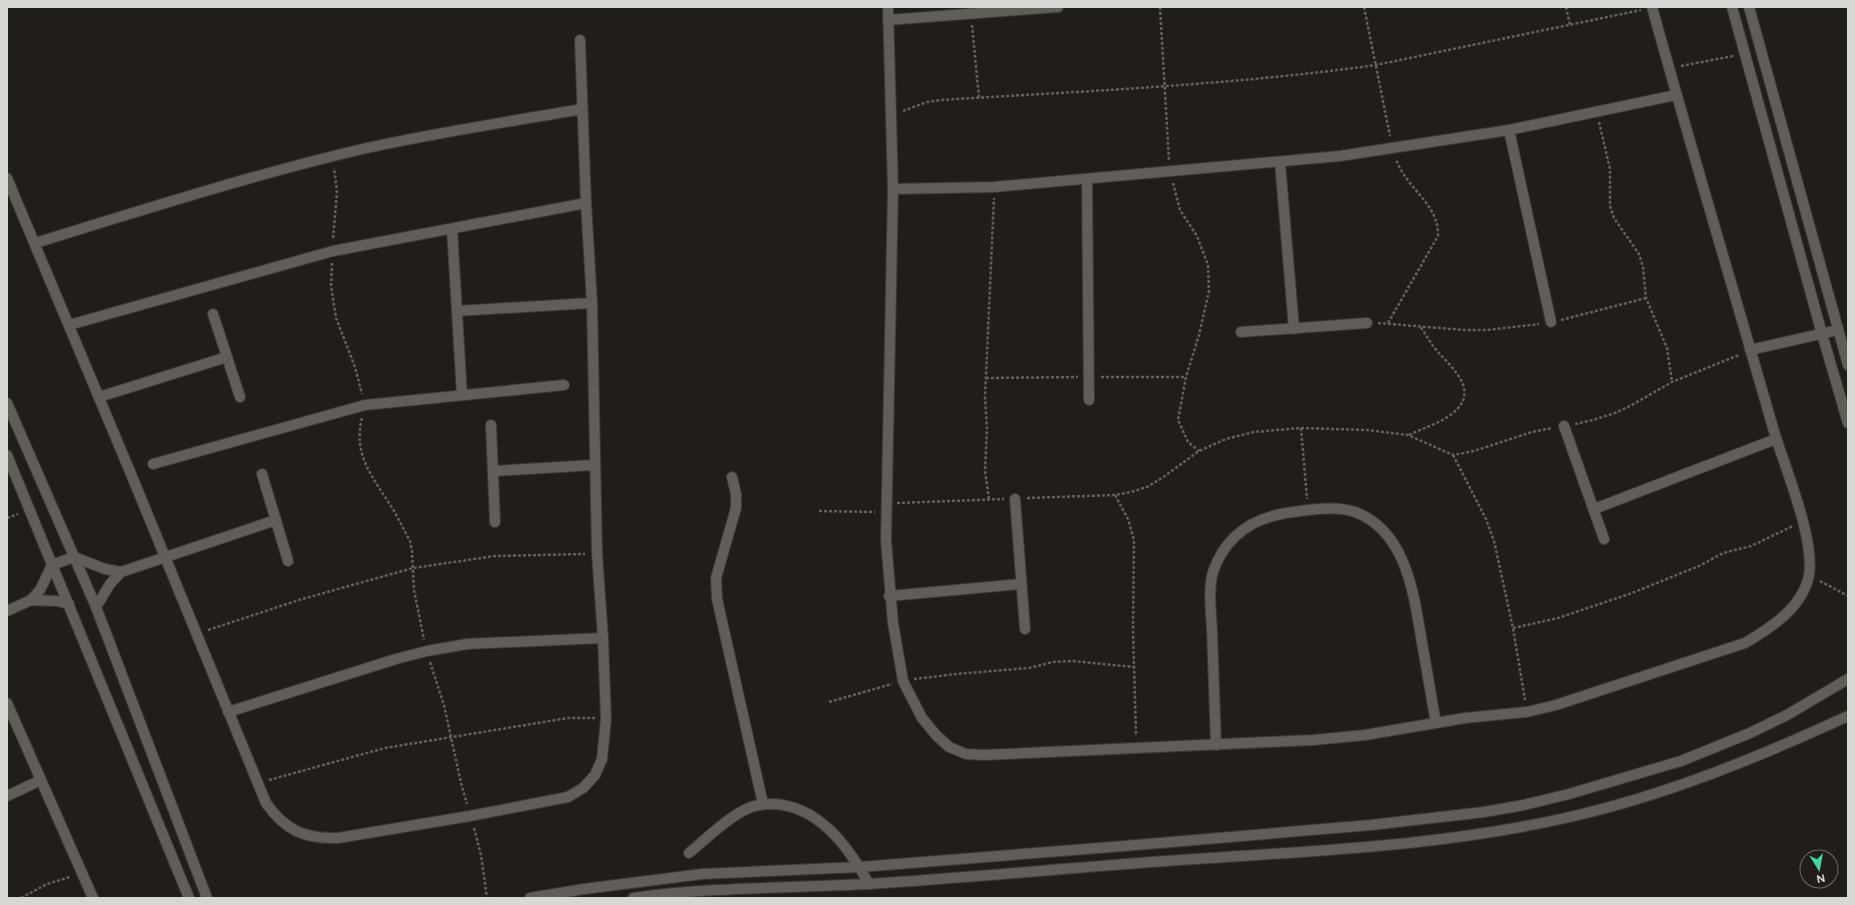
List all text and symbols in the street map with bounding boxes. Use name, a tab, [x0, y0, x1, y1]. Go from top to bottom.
north arrow	[1799, 849, 1839, 889]
text: N	[1815, 871, 1826, 886]

